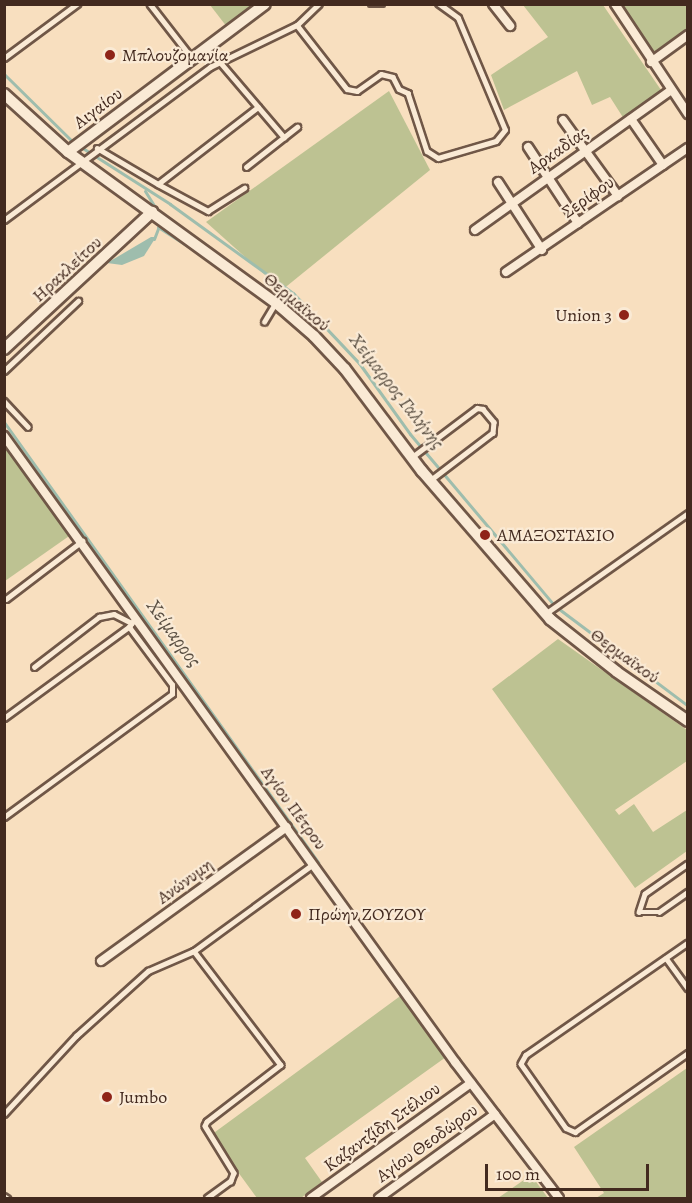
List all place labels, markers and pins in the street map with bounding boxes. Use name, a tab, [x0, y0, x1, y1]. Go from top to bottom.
place label: Μπλουζομανία	[122, 44, 228, 66]
marker: Μπλουζομανία	[103, 48, 117, 62]
place label: Union 3	[555, 304, 612, 326]
marker: Union 3	[617, 308, 631, 322]
place label: ΑΜΑΞΟΣΤΑΣΙΟ	[497, 524, 614, 546]
marker: ΑΜΑΞΟΣΤΑΣΙΟ	[478, 528, 492, 542]
place label: Πρώην ΖΟΥΖΟΥ	[308, 903, 426, 925]
marker: Πρώην ΖΟΥΖΟΥ	[289, 907, 303, 921]
place label: Jumbo	[119, 1086, 167, 1108]
marker: Jumbo	[100, 1090, 114, 1104]

